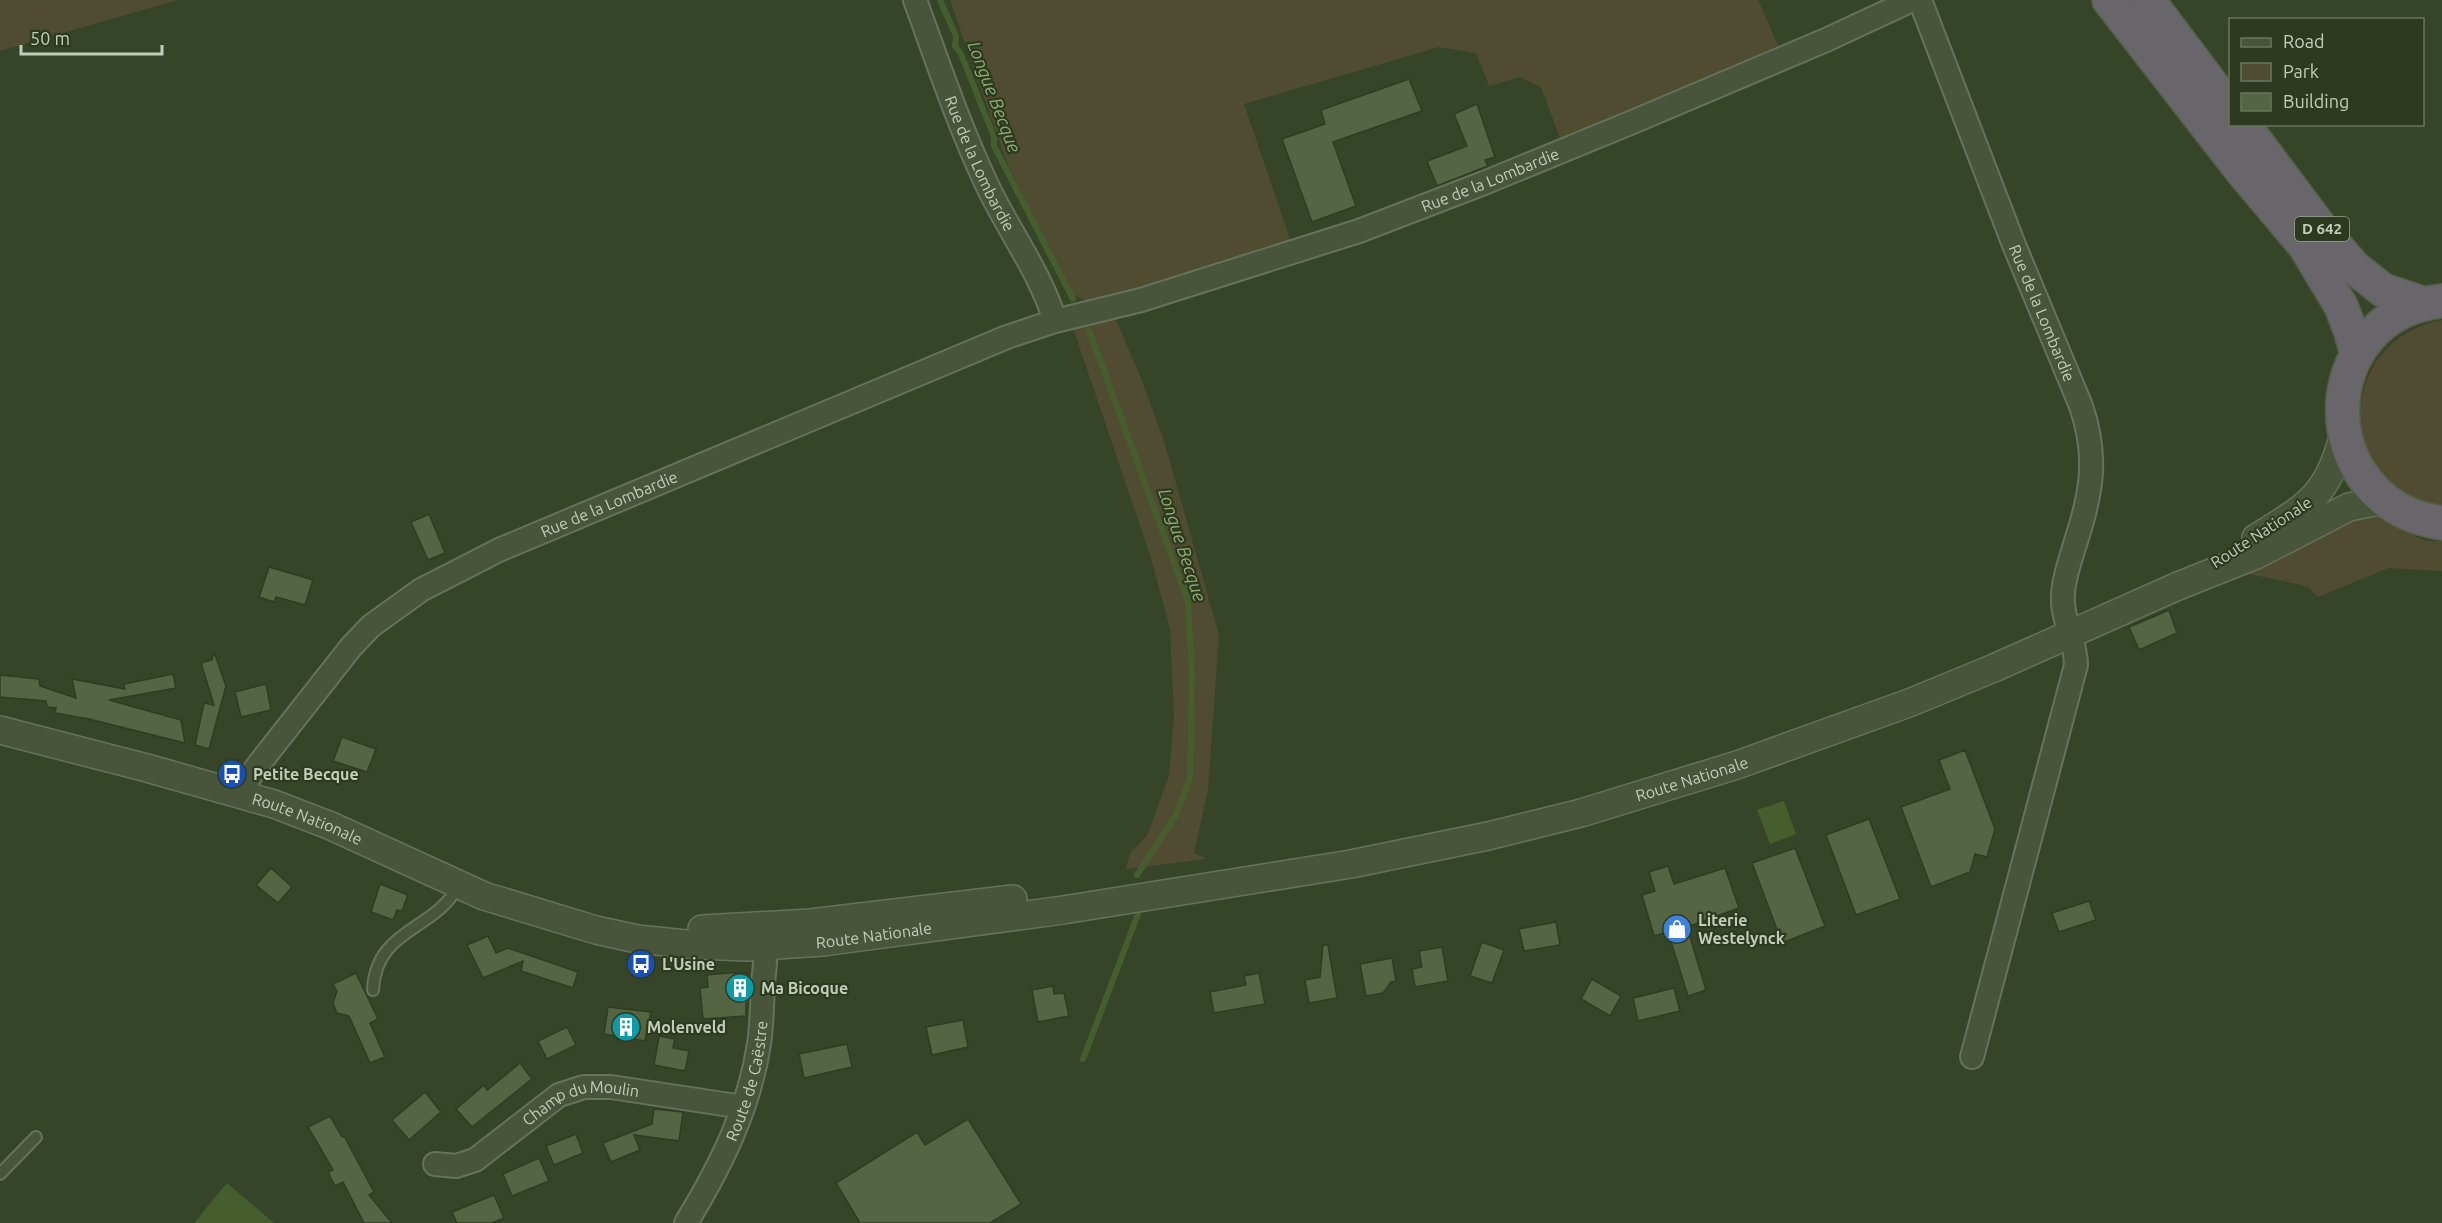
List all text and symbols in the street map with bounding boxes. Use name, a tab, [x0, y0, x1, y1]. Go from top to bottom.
scale bar	[21, 18, 162, 56]
legend	[2229, 18, 2424, 126]
text: 50 m	[30, 28, 70, 48]
text: Road	[2283, 31, 2325, 51]
water label: Longue Becque	[965, 38, 1025, 155]
text: Park	[2283, 61, 2319, 81]
text: Building	[2283, 91, 2349, 111]
street label: Rue de la Lombardie	[942, 93, 1019, 234]
street label: Rue de la Lombardie	[1419, 144, 1562, 215]
road number: D 642	[2295, 217, 2349, 241]
street label: Rue de la Lombardie	[2006, 242, 2079, 384]
street label: Rue de la Lombardie	[538, 467, 680, 541]
water label: Longue Becque	[1155, 486, 1211, 604]
street label: Route Nationale	[2207, 493, 2315, 571]
street label: Route Nationale	[1633, 753, 1750, 805]
bus stop icon: Petite Becque	[216, 758, 248, 790]
place label: Petite Becque	[253, 765, 359, 783]
street label: Route Nationale	[250, 789, 365, 848]
place label: Literie Westelynck	[1698, 911, 1785, 947]
shop icon: Literie Westelynck	[1661, 913, 1693, 945]
street label: Route Nationale	[815, 919, 933, 951]
bus stop icon: L'Usine	[625, 948, 657, 980]
place label: L'Usine	[662, 955, 715, 973]
building icon: Ma Bicoque	[724, 972, 756, 1004]
place label: Ma Bicoque	[761, 979, 848, 997]
building icon: Molenveld	[610, 1011, 642, 1043]
place label: Molenveld	[647, 1018, 726, 1036]
street label: Route de Caëstre	[722, 1020, 770, 1144]
street label: Champ du Moulin	[519, 1078, 640, 1129]

